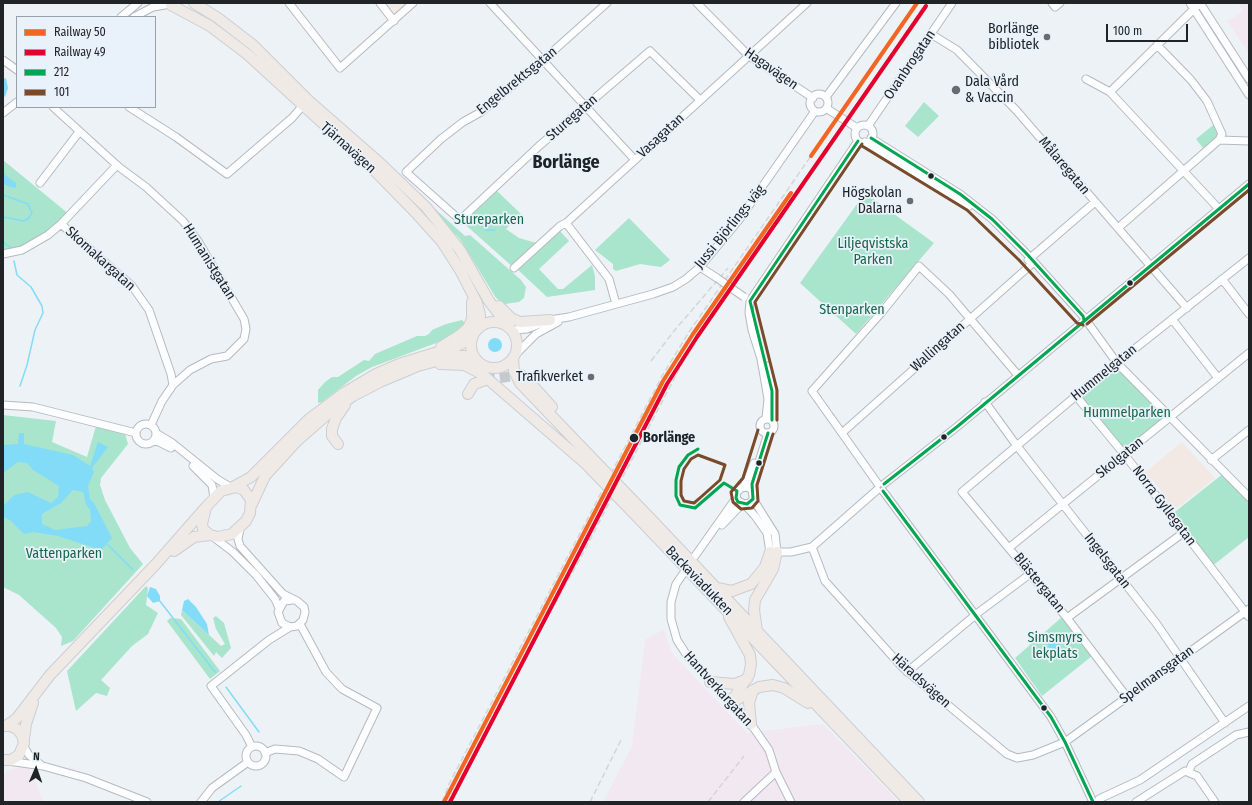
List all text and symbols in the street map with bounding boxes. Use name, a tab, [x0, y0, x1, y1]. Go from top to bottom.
legend	[16, 16, 156, 108]
scale bar	[1108, 16, 1190, 42]
place label: Borlänge bibliotek	[988, 21, 1039, 54]
text: 100 m	[1113, 24, 1142, 38]
text: Railway 50	[54, 25, 106, 39]
street label: Ovanbrogatan	[881, 27, 939, 103]
marker: Borlänge bibliotek	[1042, 32, 1052, 42]
street label: Engelbrektsgatan	[473, 43, 561, 119]
street label: Hagavägen	[741, 44, 801, 94]
text: Railway 49	[54, 45, 106, 59]
text: 212	[54, 65, 69, 79]
place label: Dala Vård & Vaccin	[965, 74, 1019, 106]
marker: Dala Vård & Vaccin	[950, 84, 962, 96]
text: 101	[54, 85, 69, 99]
street label: Sturegatan	[543, 91, 601, 145]
street label: Vasagatan	[634, 110, 688, 162]
street label: Tjärnavägen	[317, 119, 379, 177]
street label: Målaregatan	[1035, 134, 1093, 198]
district label: Borlänge	[532, 152, 600, 174]
unlabelled marker	[926, 171, 936, 181]
street label: Jussi Björlings väg	[691, 182, 769, 272]
place label: Högskolan Dalarna	[842, 185, 902, 218]
marker: Högskolan Dalarna	[905, 196, 915, 206]
park label: Stureparken	[454, 212, 524, 228]
street label: Humanistgatan	[179, 221, 239, 303]
street label: Skomakargatan	[62, 223, 138, 295]
park label: Liljeqvistska Parken	[838, 236, 908, 268]
unlabelled marker	[1125, 278, 1135, 288]
park label: Stenparken	[819, 302, 885, 318]
street label: Wallingatan	[907, 318, 969, 376]
street label: Hummelgatan	[1068, 341, 1140, 405]
place label: Trafikverket	[516, 369, 583, 385]
marker: Trafikverket	[586, 372, 596, 382]
park label: Hummelparken	[1083, 405, 1171, 421]
place label: Borlänge	[643, 430, 695, 446]
marker: Borlänge	[628, 432, 640, 444]
unlabelled marker	[939, 432, 949, 442]
street label: Skolgatan	[1093, 434, 1147, 482]
unlabelled marker	[754, 458, 764, 468]
street label: Norra Gyllegatan	[1128, 463, 1200, 549]
street label: Ingelsgatan	[1080, 530, 1134, 592]
street label: Backaviadukten	[662, 543, 736, 619]
park label: Vattenparken	[26, 546, 102, 562]
street label: Blästergatan	[1010, 550, 1068, 616]
park label: Simsmyrs lekplats	[1028, 630, 1082, 662]
street label: Spelmansgatan	[1117, 642, 1197, 708]
street label: Hantverkargatan	[680, 648, 756, 730]
street label: Häradsvägen	[888, 650, 954, 712]
unlabelled marker	[1039, 703, 1049, 713]
north arrow	[16, 749, 56, 789]
text: N	[33, 750, 40, 763]

